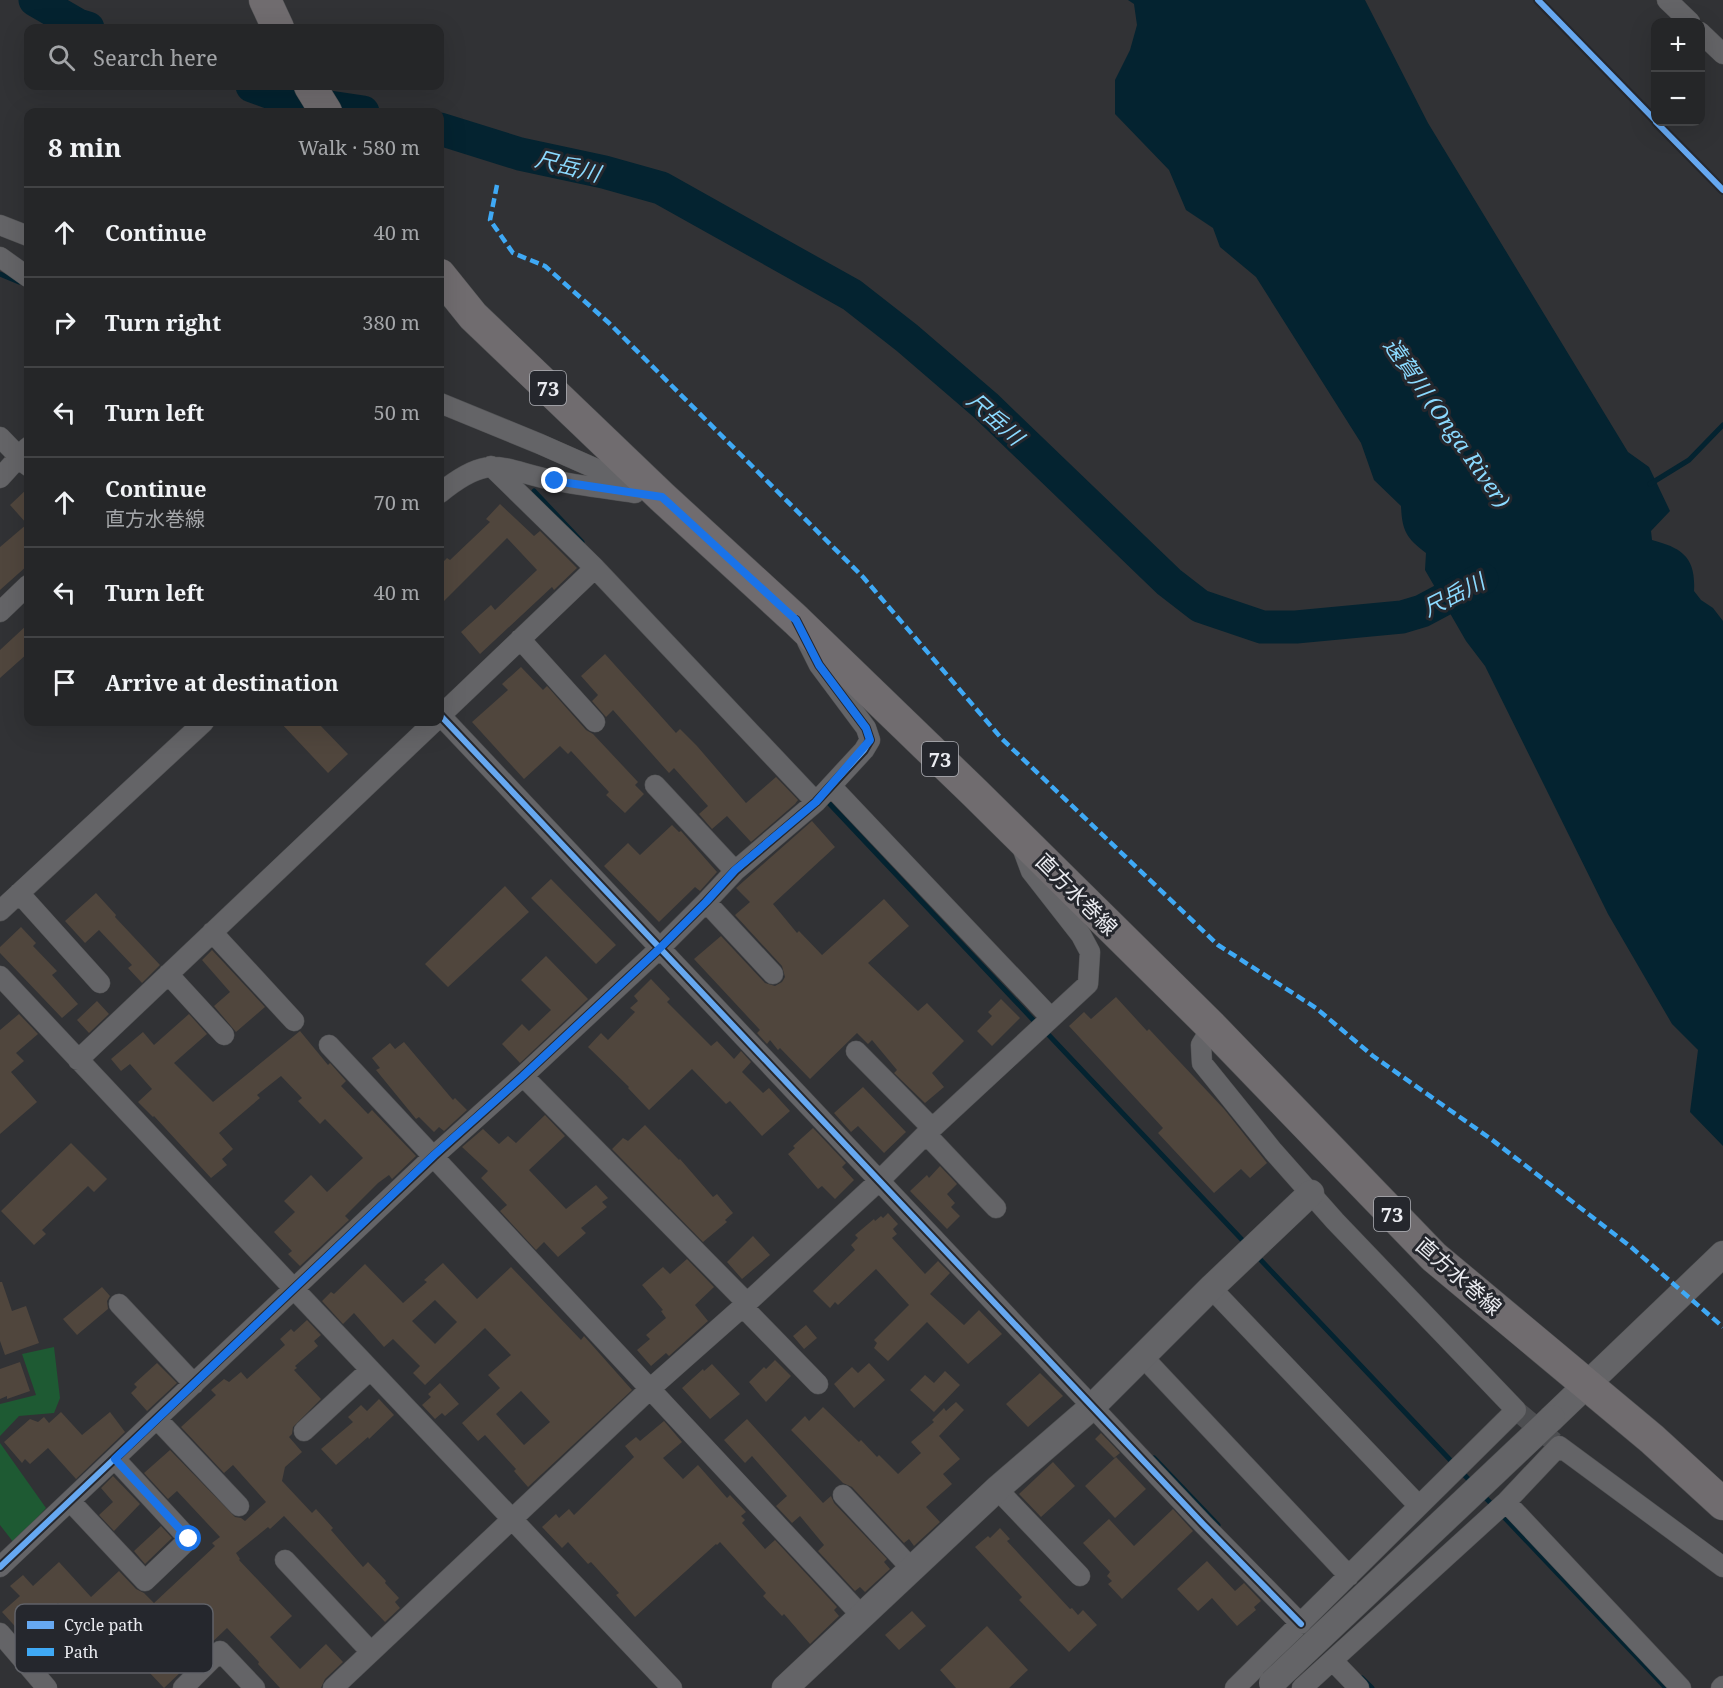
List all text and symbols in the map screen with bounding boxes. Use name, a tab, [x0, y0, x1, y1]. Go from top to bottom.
map controls	[1651, 18, 1705, 126]
button: +	[1651, 18, 1705, 72]
search box	[24, 24, 444, 90]
icon: search	[45, 41, 78, 74]
text: Search here	[93, 42, 218, 72]
button: −	[1651, 72, 1705, 126]
text: 8 min	[48, 129, 122, 165]
text: Walk · 580 m	[298, 134, 420, 161]
water label: 尺岳川	[532, 142, 606, 188]
icon: ahead	[48, 216, 81, 249]
text: Continue	[105, 217, 207, 247]
text: 40 m	[374, 219, 420, 246]
icon: right	[48, 306, 81, 339]
text: Turn right	[105, 307, 221, 337]
text: 380 m	[362, 309, 420, 336]
water label: 遠賀川 (Onga River)	[1378, 331, 1518, 513]
road number: 73	[530, 371, 566, 405]
water label: 尺岳川	[961, 385, 1032, 453]
icon: left	[48, 396, 81, 429]
text: Turn left	[105, 397, 204, 427]
text: 50 m	[374, 399, 420, 426]
route end	[541, 467, 567, 493]
text: Continue	[105, 473, 207, 503]
icon: ahead	[48, 486, 81, 519]
text: 70 m	[374, 489, 420, 516]
text: 直方水巻線	[105, 505, 205, 532]
water label: 尺岳川	[1417, 565, 1491, 622]
icon: left	[48, 576, 81, 609]
text: Turn left	[105, 577, 204, 607]
text: 40 m	[374, 579, 420, 606]
icon: arrive	[48, 666, 81, 699]
text: Arrive at destination	[105, 667, 339, 697]
road number: 73	[922, 742, 958, 776]
street label: 直方水巻線	[1030, 847, 1124, 941]
road number: 73	[1374, 1197, 1410, 1231]
street label: 直方水巻線	[1410, 1231, 1508, 1321]
route start	[175, 1525, 201, 1551]
legend	[15, 1604, 213, 1673]
text: Cycle path	[64, 1614, 143, 1636]
text: Path	[64, 1641, 98, 1663]

